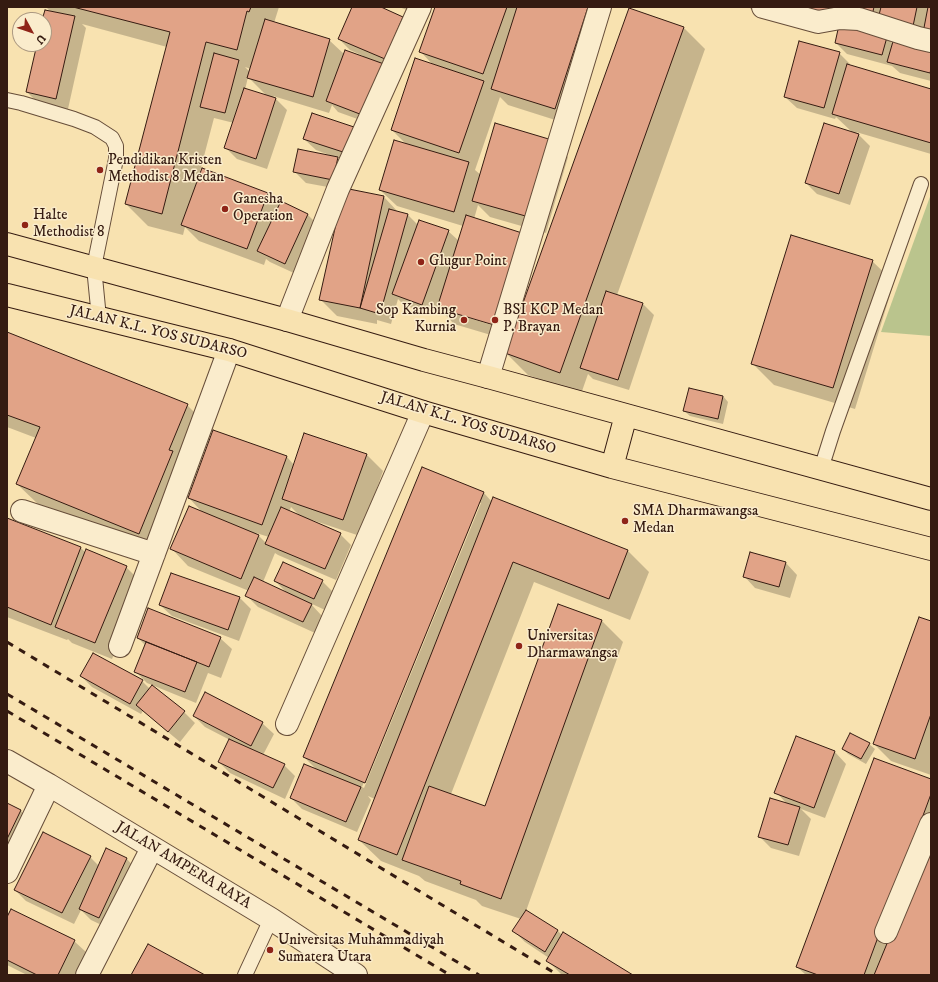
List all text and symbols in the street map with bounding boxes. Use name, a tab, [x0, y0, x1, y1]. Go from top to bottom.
north arrow	[12, 12, 52, 52]
text: U	[32, 31, 49, 47]
place label: Pendidikan Kristen Methodist 8 Medan	[108, 152, 224, 187]
marker: Pendidikan Kristen Methodist 8 Medan	[95, 165, 105, 175]
place label: Ganesha Operation	[233, 191, 293, 226]
marker: Ganesha Operation	[220, 204, 230, 214]
place label: Halte Methodist 8	[33, 207, 105, 242]
marker: Halte Methodist 8	[20, 220, 30, 230]
place label: Glugur Point	[429, 253, 507, 271]
marker: Glugur Point	[416, 257, 426, 267]
street label: JALAN K.L. YOS SUDARSO	[67, 302, 249, 364]
place label: Sop Kambing Kurnia	[376, 302, 456, 337]
place label: BSI KCP Medan P. Brayan	[503, 302, 603, 337]
marker: Sop Kambing Kurnia	[459, 315, 469, 325]
marker: BSI KCP Medan P. Brayan	[490, 315, 500, 325]
street label: JALAN K.L. YOS SUDARSO	[378, 389, 558, 459]
place label: SMA Dharmawangsa Medan	[633, 503, 758, 538]
marker: SMA Dharmawangsa Medan	[620, 516, 630, 526]
place label: Universitas Dharmawangsa	[527, 628, 618, 663]
marker: Universitas Dharmawangsa	[514, 641, 524, 651]
street label: JALAN AMPERA RAYA	[112, 818, 254, 914]
place label: Universitas Muhammadiyah Sumatera Utara	[278, 932, 444, 967]
marker: Universitas Muhammadiyah Sumatera Utara	[265, 945, 275, 955]

